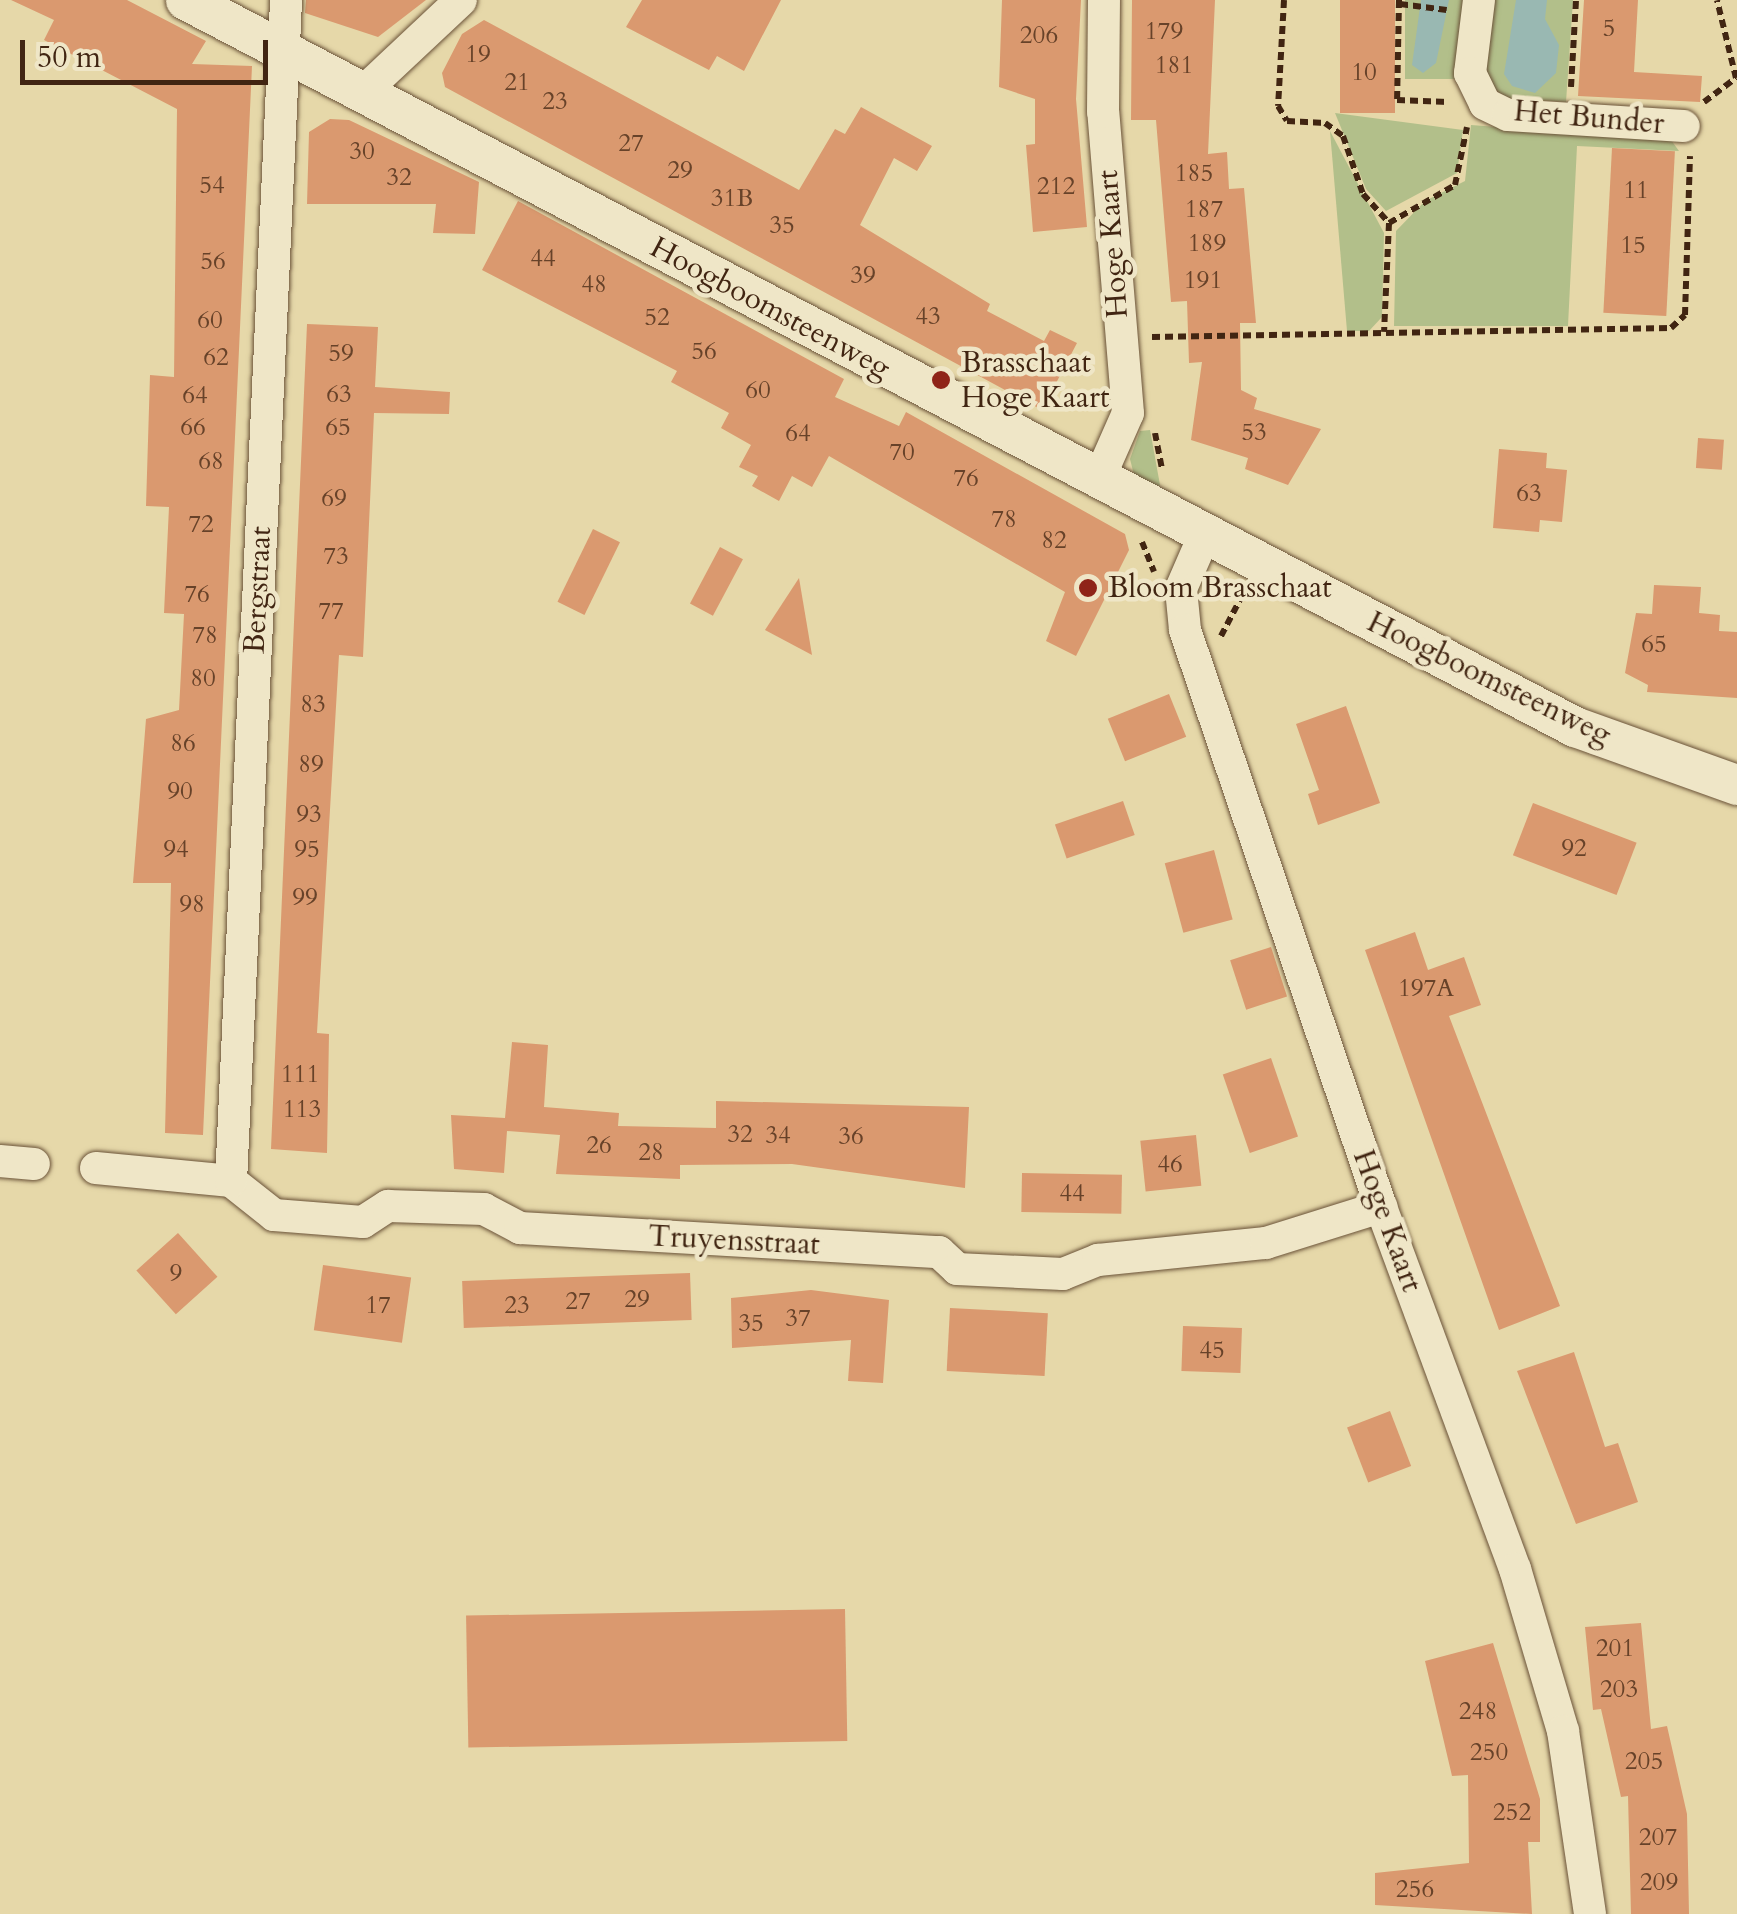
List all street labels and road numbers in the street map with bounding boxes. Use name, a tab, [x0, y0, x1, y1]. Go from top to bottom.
street label: Het Bunder	[1512, 94, 1666, 142]
street label: Hoge Kaart	[1090, 169, 1136, 319]
street label: Hoogboomsteenweg	[644, 230, 896, 386]
street label: Bergstraat	[237, 525, 279, 655]
street label: Hoogboomsteenweg	[1361, 604, 1617, 754]
street label: Hoge Kaart	[1345, 1145, 1429, 1297]
street label: Truyensstraat	[647, 1219, 821, 1263]

